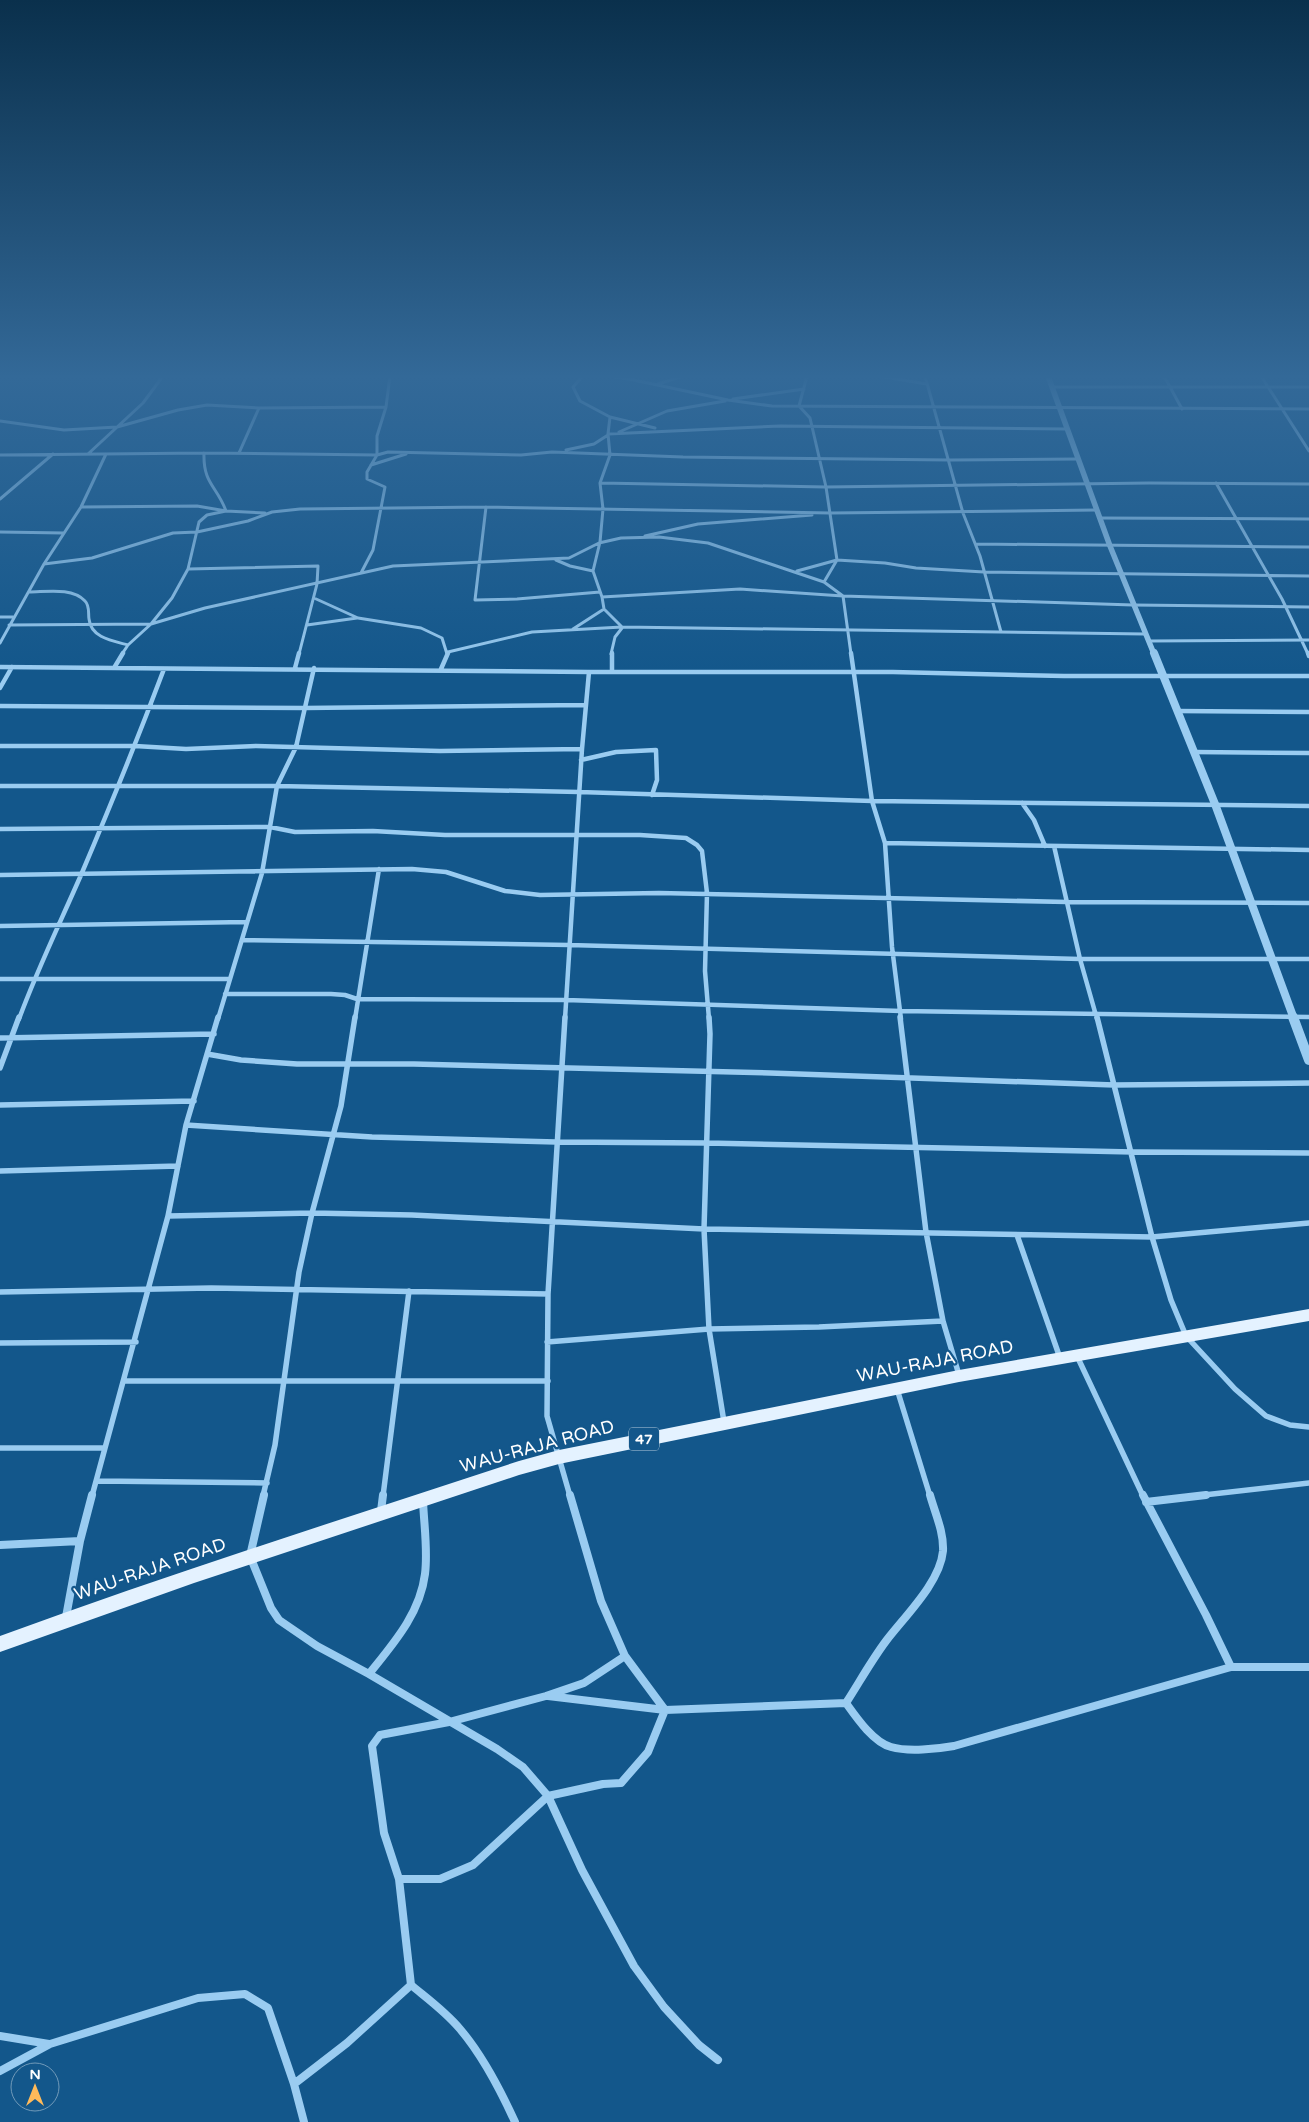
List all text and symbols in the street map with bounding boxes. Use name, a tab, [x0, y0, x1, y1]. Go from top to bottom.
street label: WAU-RAJA ROAD	[855, 1335, 1015, 1387]
street label: WAU-RAJA ROAD	[457, 1415, 617, 1477]
road number: 47	[629, 1428, 659, 1450]
street label: WAU-RAJA ROAD	[71, 1533, 229, 1605]
north arrow	[10, 2062, 60, 2112]
text: N	[29, 2066, 41, 2083]

